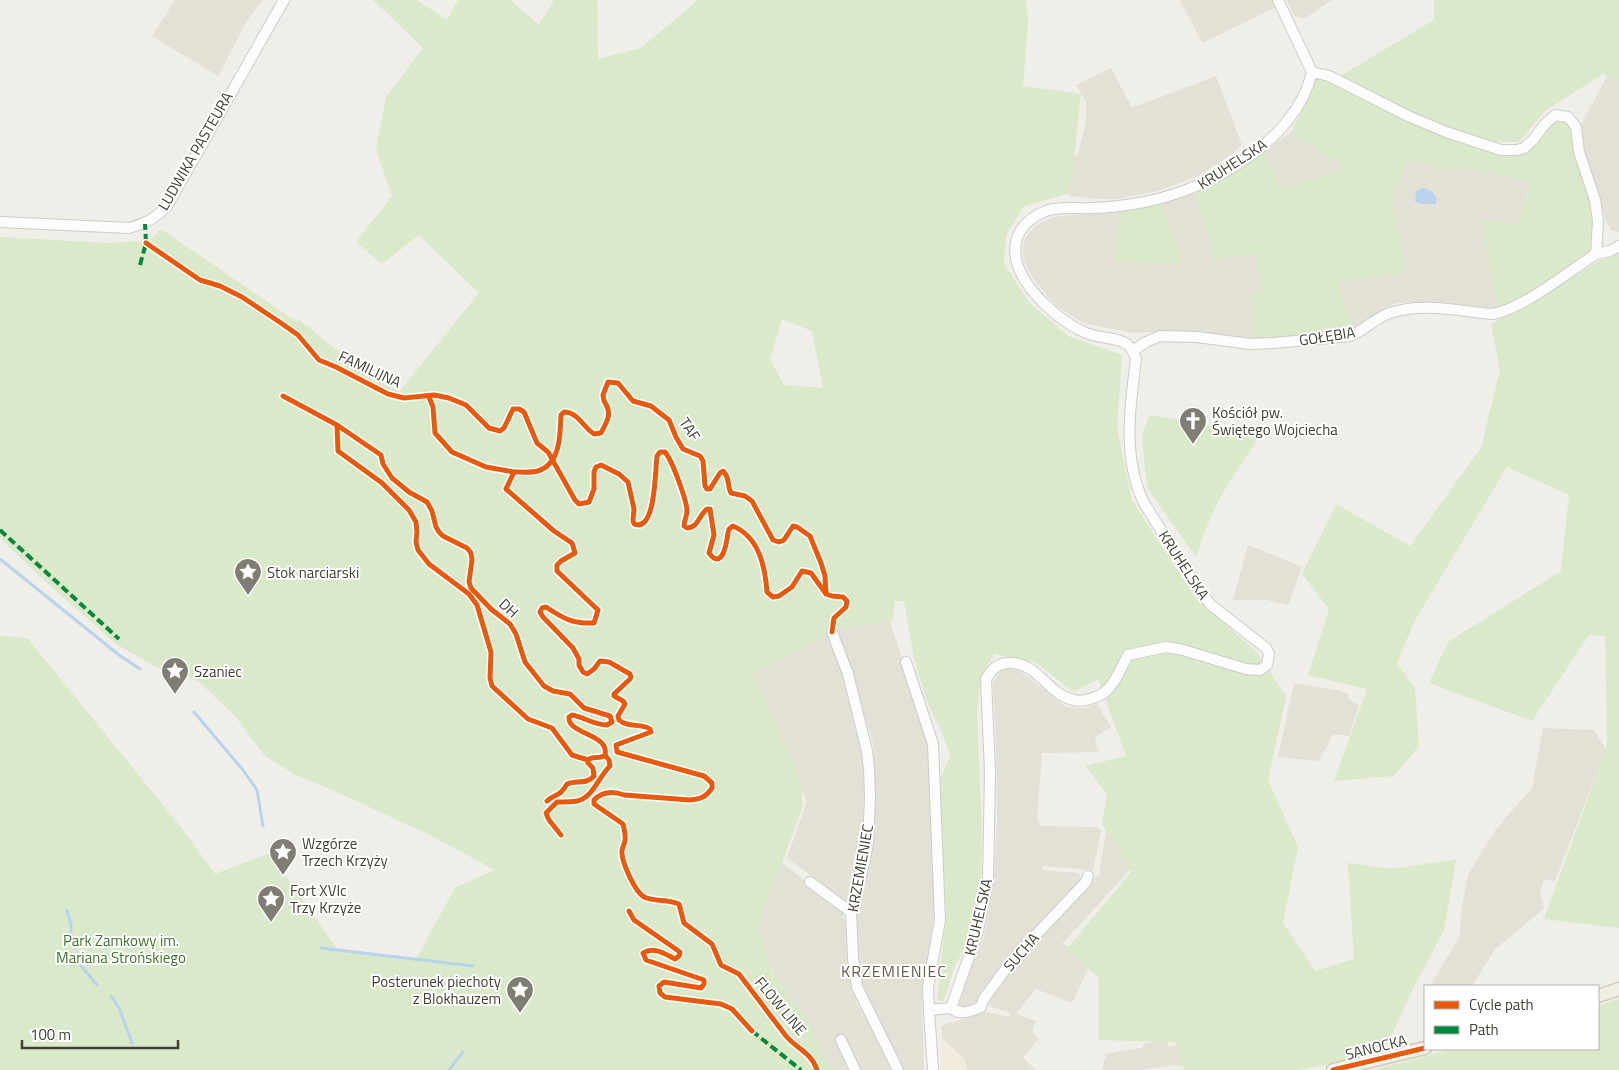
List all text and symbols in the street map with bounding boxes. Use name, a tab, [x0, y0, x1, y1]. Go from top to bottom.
street label: LUDWIKA PASTEURA	[152, 87, 238, 214]
street label: KRUHELSKA	[1193, 133, 1271, 195]
street label: GOŁĘBIA	[1297, 320, 1357, 352]
street label: FAMILIJNA	[335, 344, 405, 394]
place label: Kościół pw. Świętego Wojciecha	[1212, 401, 1338, 441]
church icon: Kościół pw. Świętego Wojciecha	[1178, 406, 1208, 445]
street label: TAF	[674, 413, 706, 445]
street label: KRUHELSKA	[1153, 526, 1215, 604]
place icon: Stok narciarski	[233, 557, 263, 596]
place label: Stok narciarski	[267, 561, 359, 584]
street label: DH	[494, 593, 524, 623]
place icon: Szaniec	[160, 656, 190, 695]
place label: Szaniec	[194, 660, 242, 683]
street label: KRZEMIENIEC	[841, 822, 879, 914]
place label: Wzgórze Trzech Krzyży	[302, 832, 388, 872]
place icon: Wzgórze Trzech Krzyży	[268, 837, 298, 876]
street label: KRUHELSKA	[958, 876, 998, 958]
place label: Fort XVIc Trzy Krzyże	[290, 879, 361, 919]
place icon: Fort XVIc Trzy Krzyże	[256, 884, 286, 923]
street label: SUCHA	[998, 927, 1044, 977]
park label: Park Zamkowy im. Mariana Strońskiego	[56, 929, 186, 969]
district label: KRZEMIENIEC	[841, 959, 947, 983]
place label: Posterunek piechoty z Blokhauzem	[371, 970, 501, 1010]
street label: FLOW LINE	[750, 972, 812, 1040]
place icon: Posterunek piechoty z Blokhauzem	[505, 975, 535, 1014]
legend	[1424, 985, 1599, 1050]
text: Cycle path	[1469, 993, 1534, 1016]
scale bar	[22, 1018, 179, 1050]
text: Path	[1469, 1018, 1499, 1041]
text: 100 m	[30, 1023, 71, 1046]
street label: SANOCKA	[1343, 1028, 1409, 1066]

